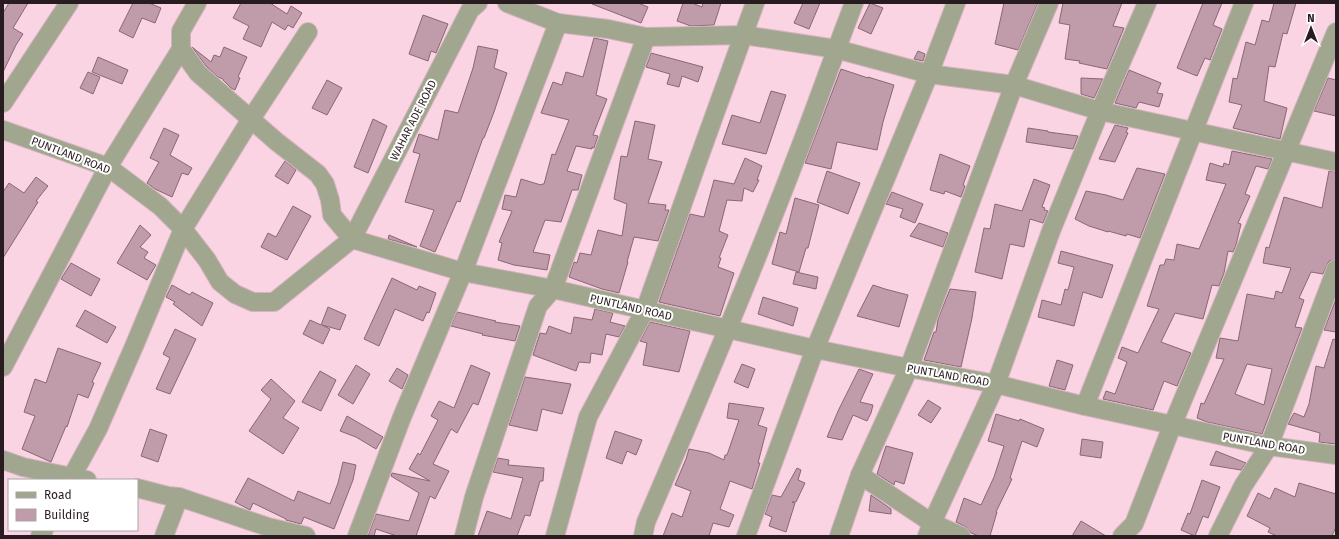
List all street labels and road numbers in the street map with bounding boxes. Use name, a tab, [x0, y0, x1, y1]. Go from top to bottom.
street label: WAHAR ADE ROAD	[388, 78, 439, 163]
street label: PUNTLAND ROAD	[29, 134, 112, 177]
street label: PUNTLAND ROAD	[589, 292, 673, 323]
street label: PUNTLAND ROAD	[906, 362, 990, 389]
street label: PUNTLAND ROAD	[1222, 430, 1306, 457]

